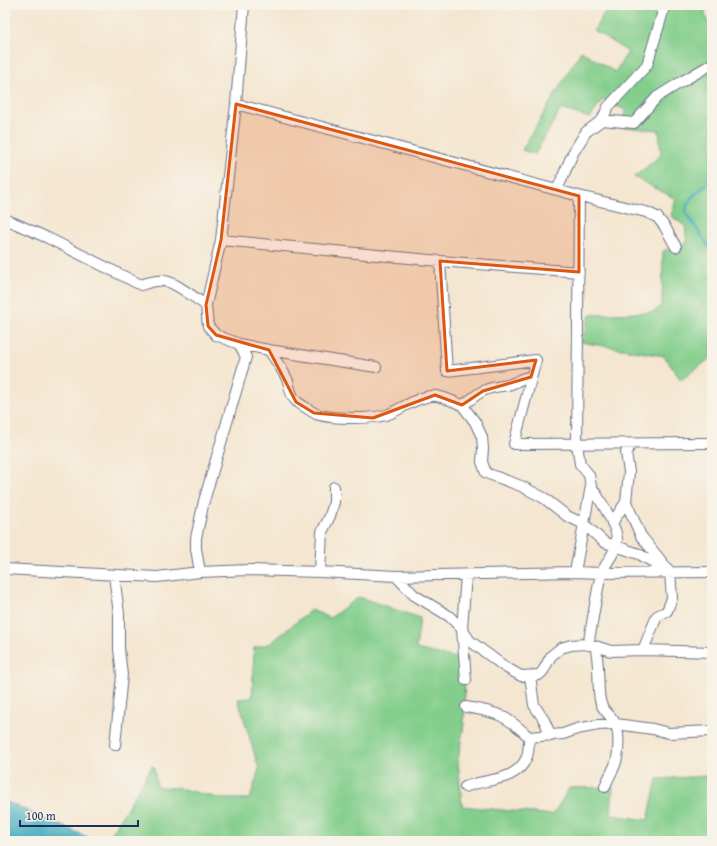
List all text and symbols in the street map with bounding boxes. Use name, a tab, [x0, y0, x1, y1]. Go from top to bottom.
scale bar	[20, 802, 138, 828]
text: 100 m	[26, 807, 56, 824]

